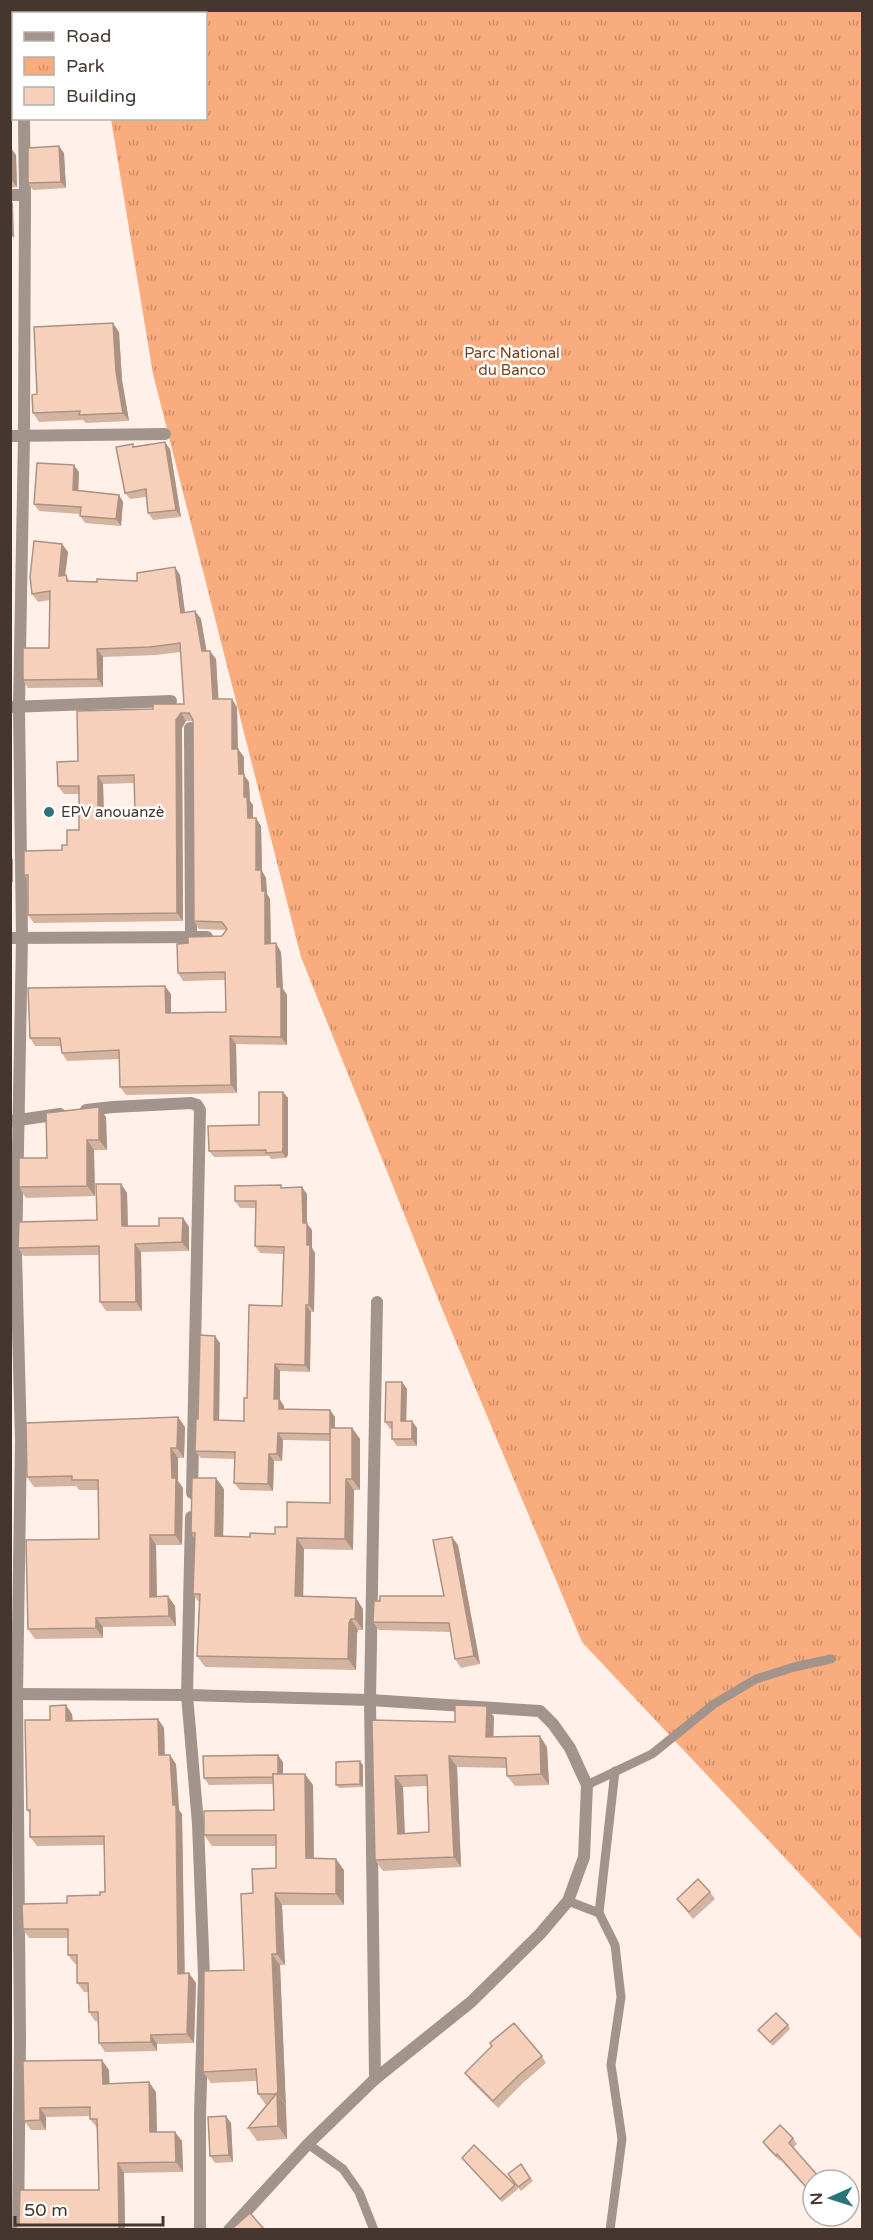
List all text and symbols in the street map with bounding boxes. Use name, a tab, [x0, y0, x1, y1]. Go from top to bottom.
legend	[12, 12, 207, 120]
text: Road	[66, 25, 111, 47]
text: Park	[66, 55, 105, 77]
text: Building	[66, 85, 136, 107]
park label: Parc National du Banco	[464, 344, 560, 379]
place label: EPV anouanzè	[61, 803, 164, 821]
marker: EPV anouanzè	[42, 805, 56, 819]
north arrow	[801, 2168, 861, 2228]
scale bar	[15, 2189, 164, 2227]
text: N	[807, 2192, 827, 2206]
text: 50 m	[24, 2199, 68, 2221]

